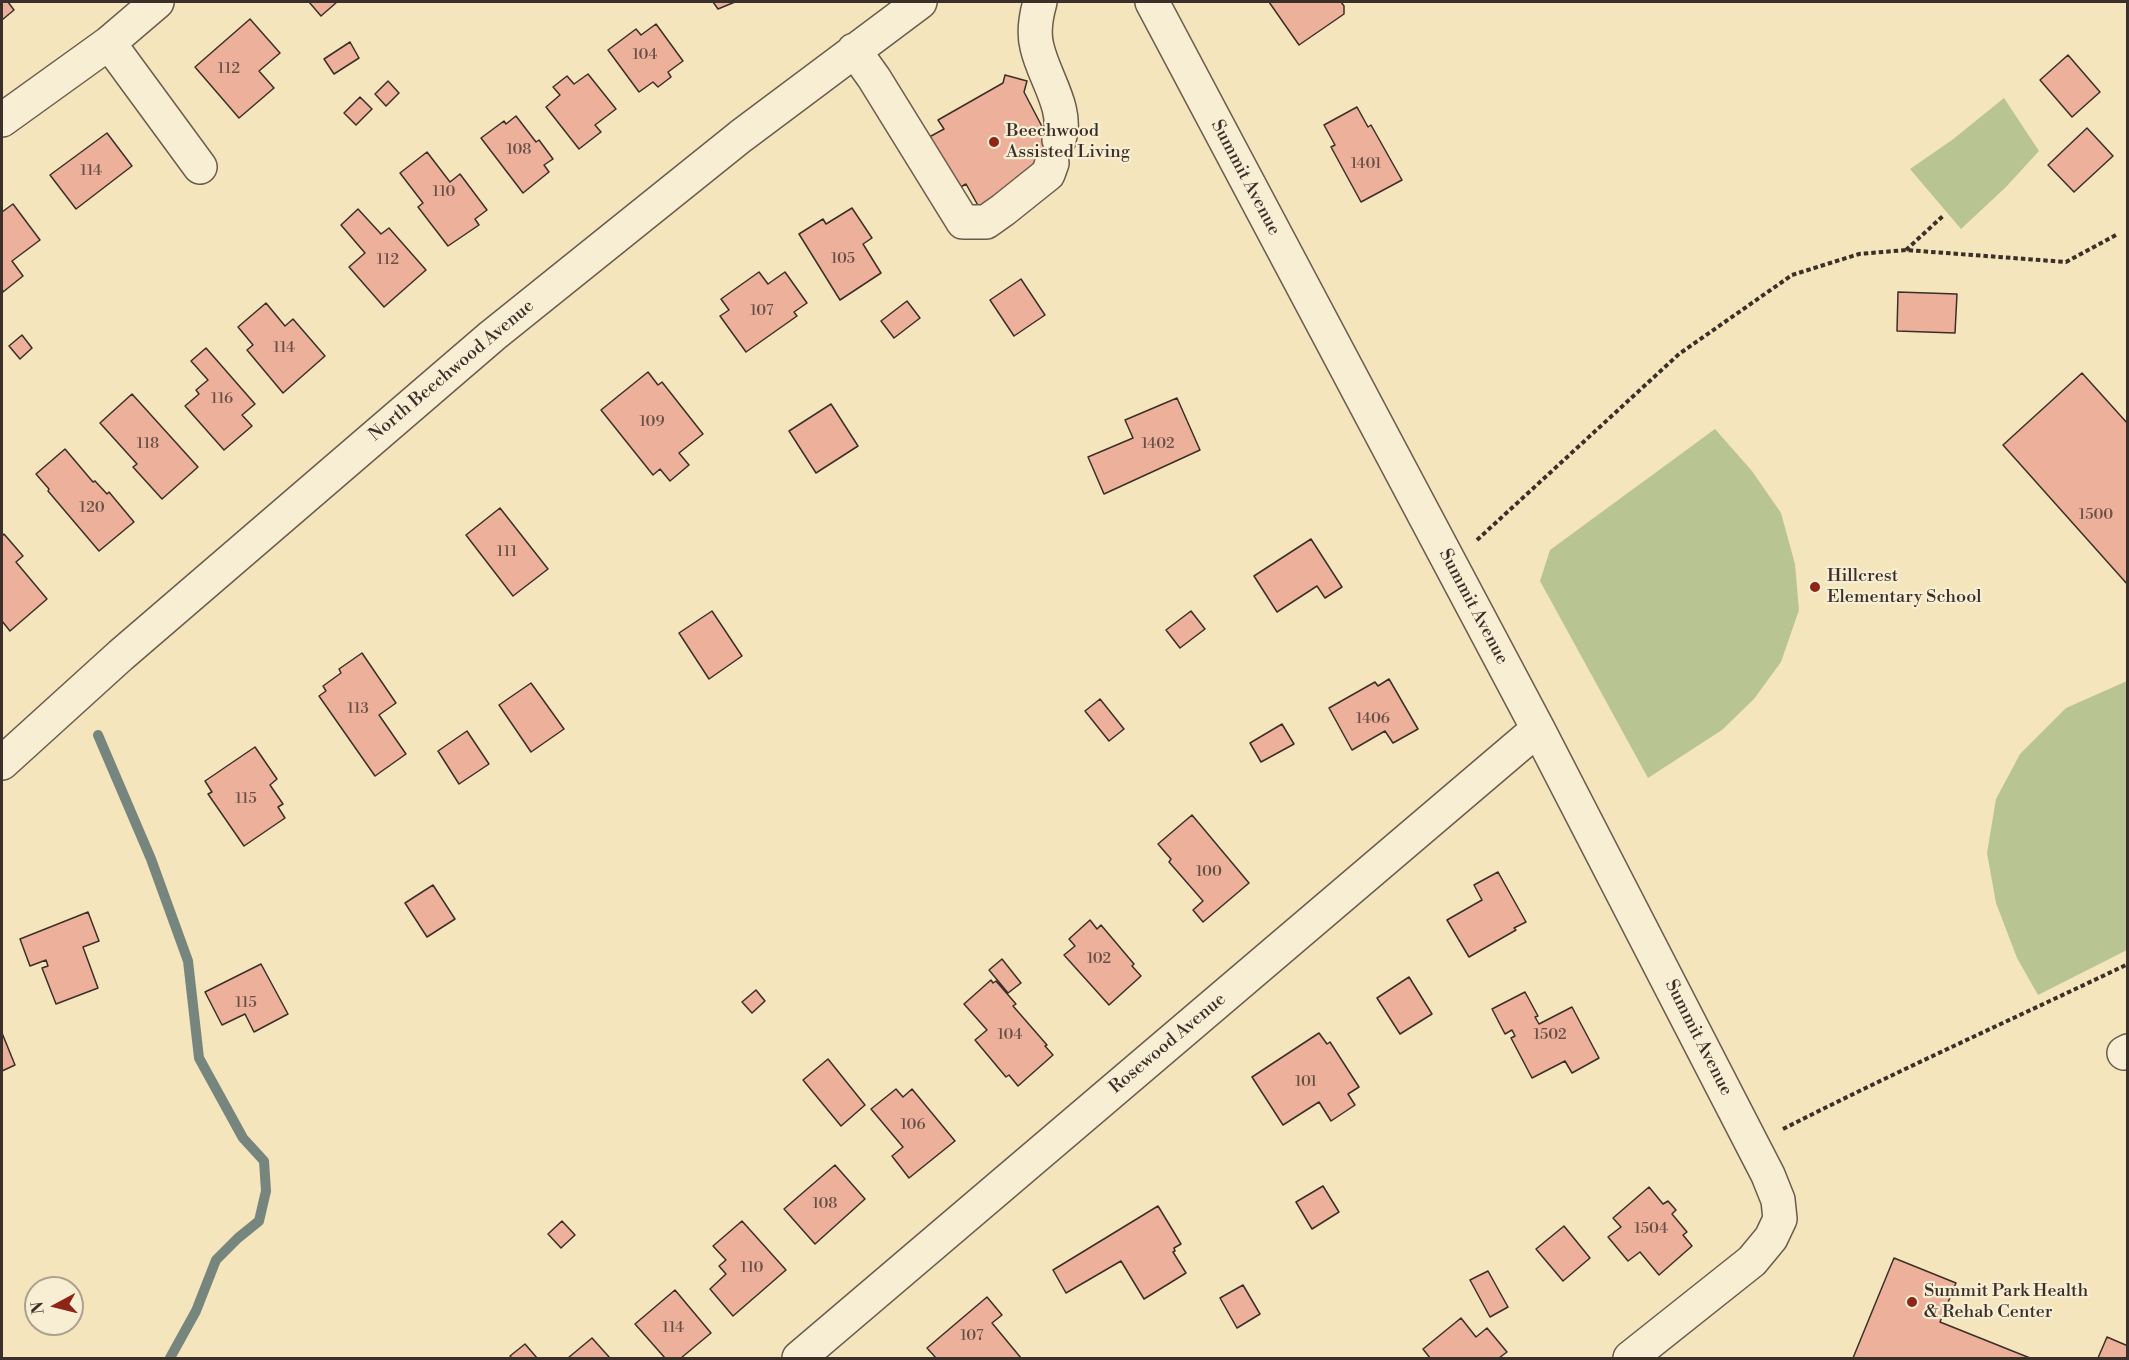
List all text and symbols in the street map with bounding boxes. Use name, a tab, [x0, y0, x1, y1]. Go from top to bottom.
house number: 104	[633, 46, 657, 64]
house number: 112	[218, 60, 240, 78]
street label: Summit Avenue	[1206, 117, 1284, 239]
place label: Beechwood Assisted Living	[1006, 121, 1130, 164]
marker: Beechwood Assisted Living	[987, 135, 1001, 149]
house number: 108	[506, 141, 532, 159]
house number: 1401	[1351, 155, 1381, 173]
house number: 114	[80, 162, 102, 180]
house number: 110	[433, 183, 455, 201]
house number: 105	[831, 250, 855, 268]
house number: 112	[377, 251, 399, 269]
street label: North Beechwood Avenue	[365, 296, 539, 446]
house number: 107	[750, 302, 774, 320]
house number: 114	[273, 339, 295, 357]
house number: 116	[211, 390, 233, 408]
house number: 109	[639, 413, 665, 431]
house number: 118	[137, 435, 159, 453]
house number: 1402	[1141, 435, 1175, 453]
house number: 120	[79, 499, 105, 517]
house number: 1500	[2079, 506, 2113, 524]
house number: 111	[497, 543, 517, 561]
street label: Summit Avenue	[1434, 546, 1512, 668]
place label: Hillcrest Elementary School	[1827, 566, 1982, 608]
marker: Hillcrest Elementary School	[1808, 580, 1822, 594]
house number: 113	[347, 700, 369, 718]
house number: 1406	[1356, 710, 1390, 728]
house number: 115	[235, 790, 257, 808]
house number: 100	[1196, 863, 1222, 881]
house number: 102	[1087, 950, 1111, 968]
street label: Summit Avenue	[1659, 976, 1737, 1100]
street label: Rosewood Avenue	[1105, 989, 1231, 1099]
house number: 115	[235, 994, 257, 1012]
house number: 104	[998, 1026, 1022, 1044]
house number: 1502	[1534, 1026, 1566, 1044]
house number: 101	[1295, 1073, 1317, 1091]
house number: 106	[900, 1116, 926, 1134]
house number: 108	[812, 1195, 838, 1213]
house number: 1504	[1634, 1220, 1668, 1238]
house number: 110	[741, 1259, 763, 1277]
north arrow	[24, 1276, 84, 1336]
place label: Summit Park Health & Rehab Center	[1924, 1281, 2088, 1324]
marker: Summit Park Health & Rehab Center	[1905, 1295, 1919, 1309]
text: N	[27, 1300, 49, 1315]
house number: 114	[662, 1319, 684, 1337]
house number: 107	[960, 1327, 984, 1345]

